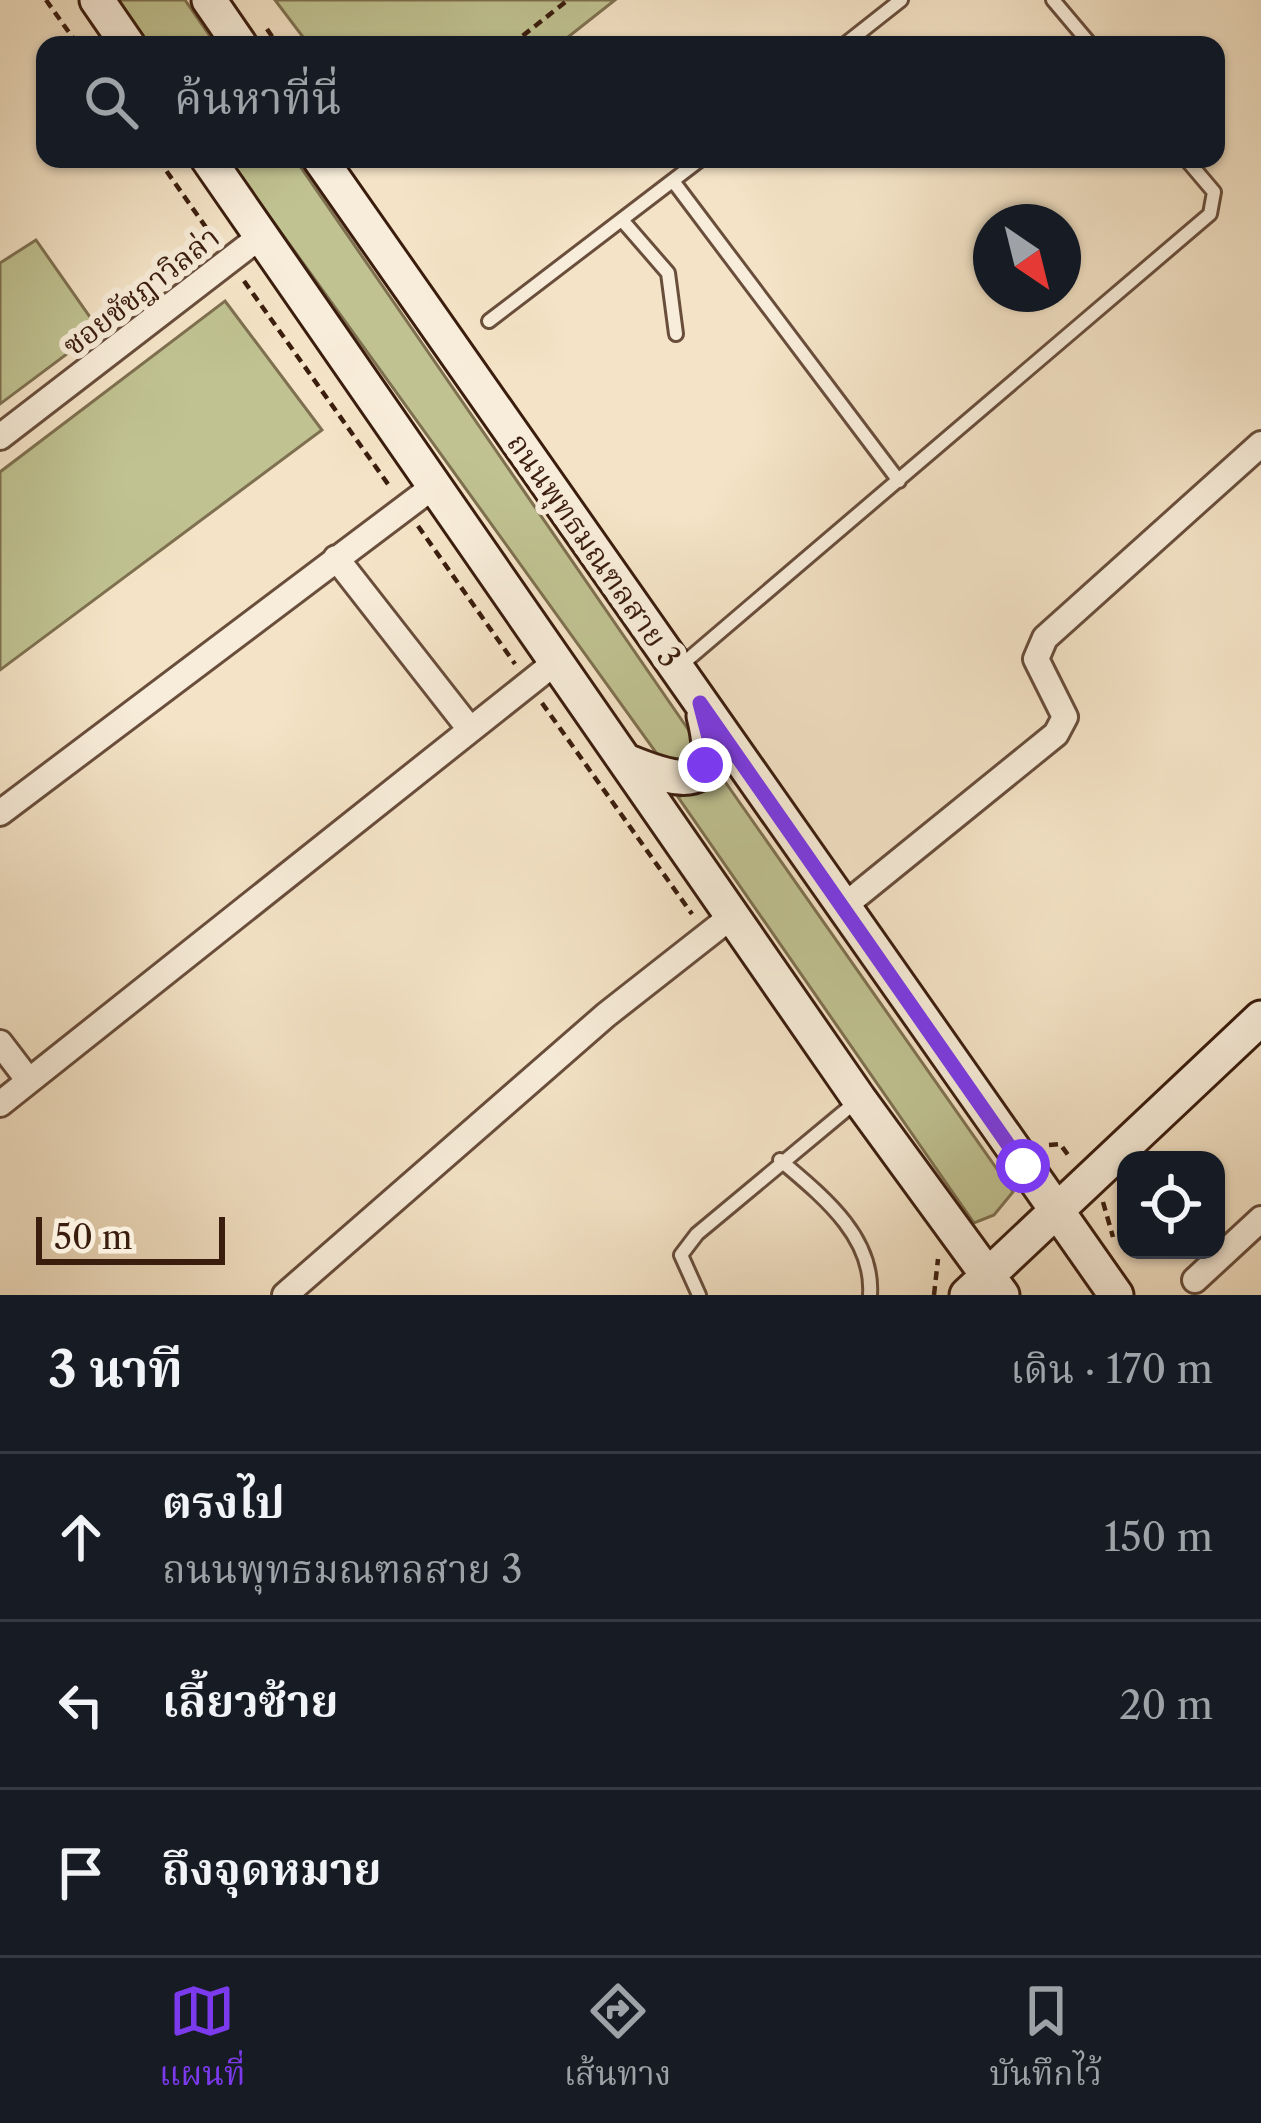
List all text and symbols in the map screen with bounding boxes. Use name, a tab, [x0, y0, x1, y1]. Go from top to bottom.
search box	[36, 36, 1225, 168]
icon: search	[78, 69, 144, 135]
text: ค้นหาที่นี่	[174, 70, 342, 126]
north arrow	[973, 204, 1081, 312]
street label: ซอยชัชฎาวิลล่า	[55, 218, 227, 364]
street label: ถนนพุทธมณฑลสาย 3	[498, 426, 689, 675]
route end	[678, 738, 732, 792]
route start	[996, 1139, 1050, 1193]
map controls	[1117, 1151, 1225, 1259]
button: locate	[1117, 1151, 1225, 1259]
scale bar	[36, 1211, 225, 1264]
text: 50 m	[54, 1217, 132, 1258]
text: 3 นาที	[48, 1338, 183, 1400]
text: เดิน · 170 m	[1010, 1345, 1213, 1393]
text: ตรงไป	[162, 1474, 285, 1530]
icon: ahead	[48, 1504, 114, 1570]
text: 150 m	[1104, 1513, 1213, 1561]
text: ถนนพุทธมณฑลสาย 3	[162, 1545, 523, 1593]
icon: left	[48, 1672, 114, 1738]
text: เลี้ยวซ้าย	[162, 1673, 338, 1729]
text: 20 m	[1119, 1681, 1213, 1729]
icon: arrive	[48, 1840, 114, 1906]
text: ถึงจุดหมาย	[162, 1841, 382, 1897]
tab: แผนที่	[159, 1978, 246, 2103]
tab: เส้นทาง	[564, 1978, 671, 2103]
tab: บันทึกไว้	[989, 1978, 1102, 2103]

